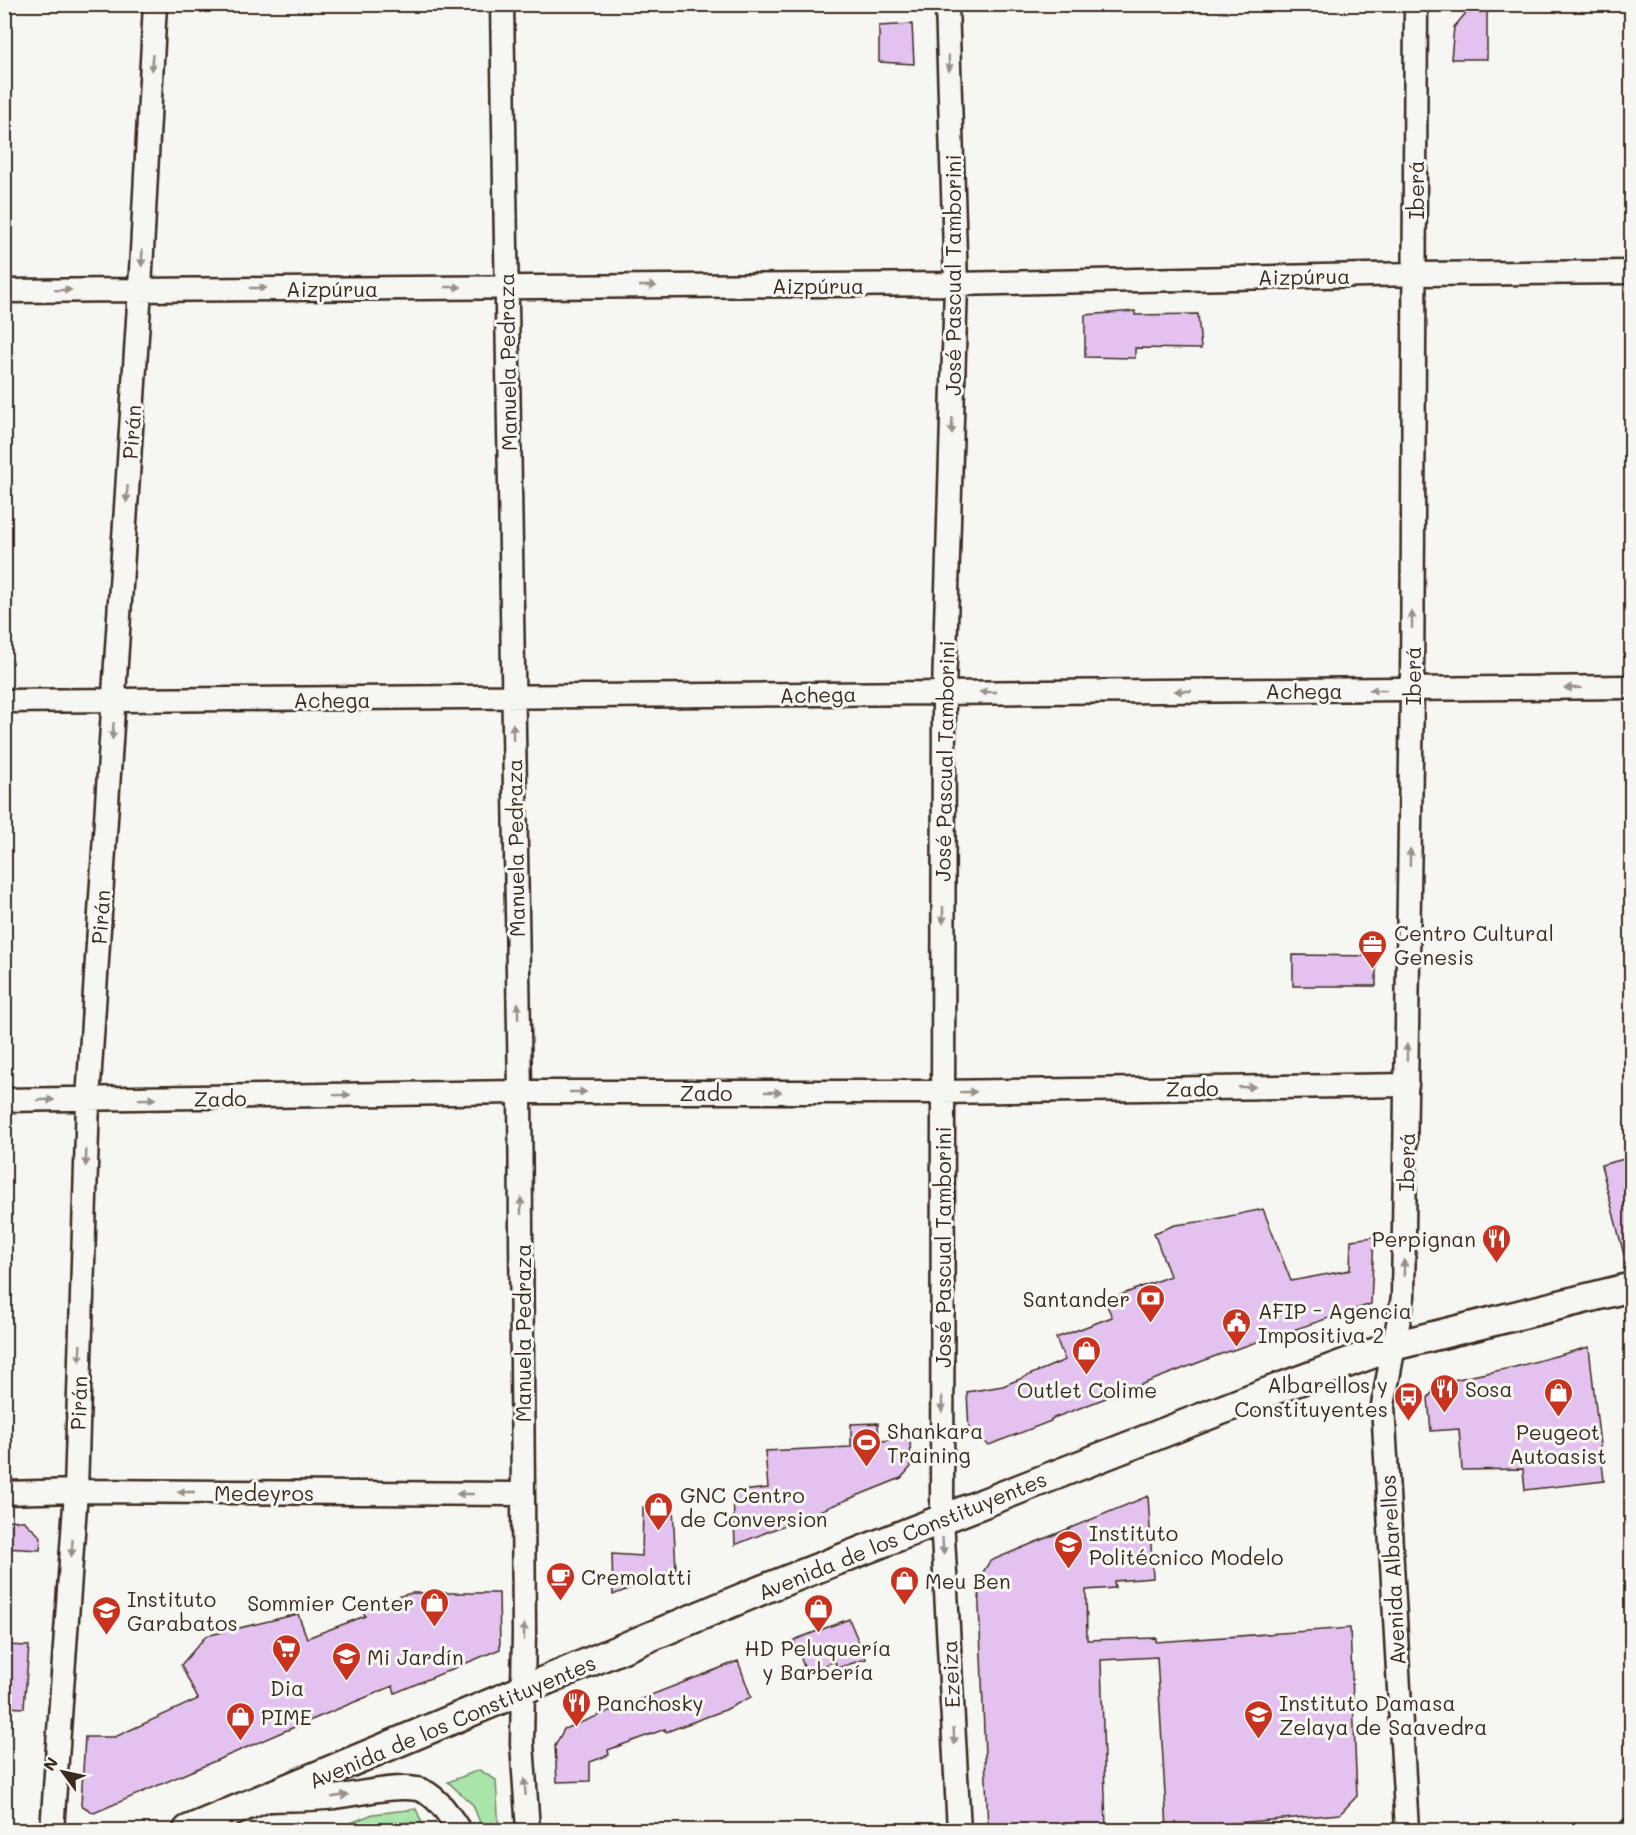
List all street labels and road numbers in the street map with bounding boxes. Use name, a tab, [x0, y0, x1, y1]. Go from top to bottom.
street label: José Pascual Tamborini	[939, 154, 966, 396]
street label: Iberá	[1402, 160, 1429, 220]
street label: Aizpúrua	[1258, 262, 1350, 290]
street label: Aizpúrua	[772, 272, 864, 299]
street label: Manuela Pedraza	[492, 273, 522, 451]
street label: Aizpúrua	[286, 275, 378, 302]
street label: Pirán	[116, 404, 146, 460]
street label: José Pascual Tamborini	[928, 640, 960, 882]
street label: Iberá	[1399, 646, 1426, 706]
street label: Achega	[1266, 677, 1343, 704]
street label: Achega	[779, 680, 857, 708]
street label: Achega	[294, 686, 371, 713]
street label: Manuela Pedraza	[500, 759, 530, 937]
street label: Pirán	[85, 889, 115, 945]
street label: Zado	[1165, 1074, 1219, 1102]
street label: Zado	[680, 1079, 732, 1106]
street label: Zado	[193, 1084, 247, 1112]
street label: José Pascual Tamborini	[929, 1126, 956, 1368]
street label: Iberá	[1392, 1132, 1420, 1192]
street label: Manuela Pedraza	[509, 1244, 536, 1422]
street label: Pirán	[64, 1375, 92, 1431]
street label: Avenida de los Constituyentes	[754, 1465, 1050, 1605]
street label: Avenida Albarellos	[1374, 1474, 1410, 1666]
street label: Medeyros	[214, 1479, 314, 1506]
street label: Ezeiza	[935, 1639, 965, 1709]
street label: Avenida de los Constituyentes	[304, 1648, 600, 1794]

